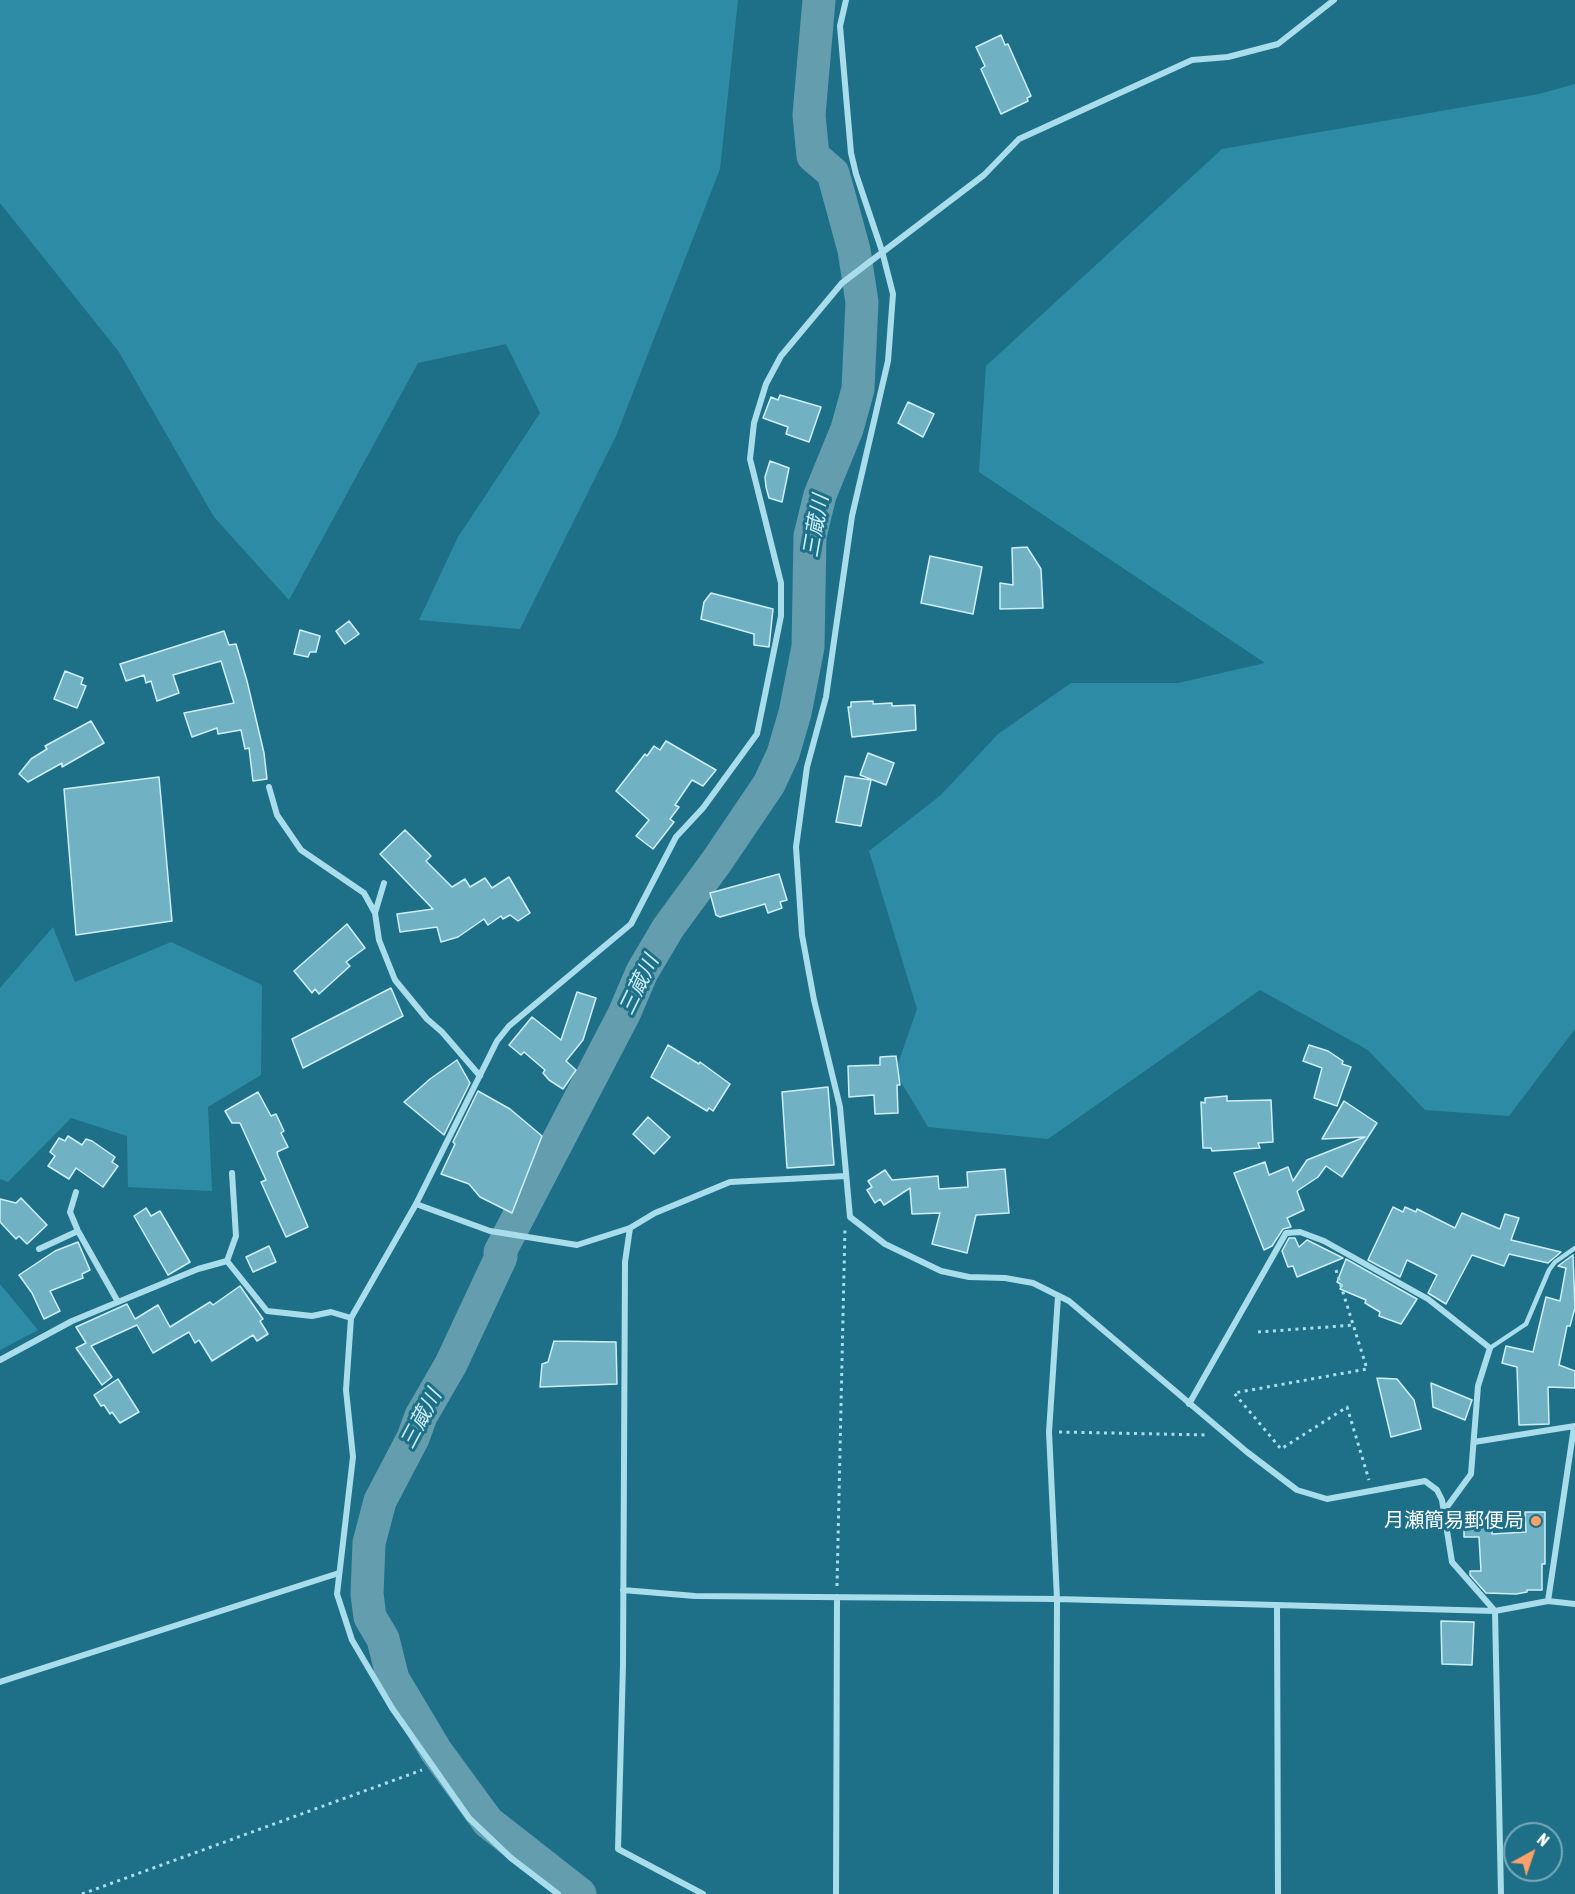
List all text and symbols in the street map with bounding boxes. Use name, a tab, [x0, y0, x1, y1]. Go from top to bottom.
water label: 三蔵川	[798, 493, 834, 559]
water label: 三蔵川	[614, 951, 664, 1019]
water label: 三蔵川	[395, 1385, 447, 1453]
place label: 月瀬簡易郵便局	[1384, 1509, 1524, 1533]
marker: 月瀬簡易郵便局	[1529, 1514, 1543, 1528]
north arrow	[1503, 1822, 1563, 1882]
text: N	[1534, 1830, 1553, 1850]

